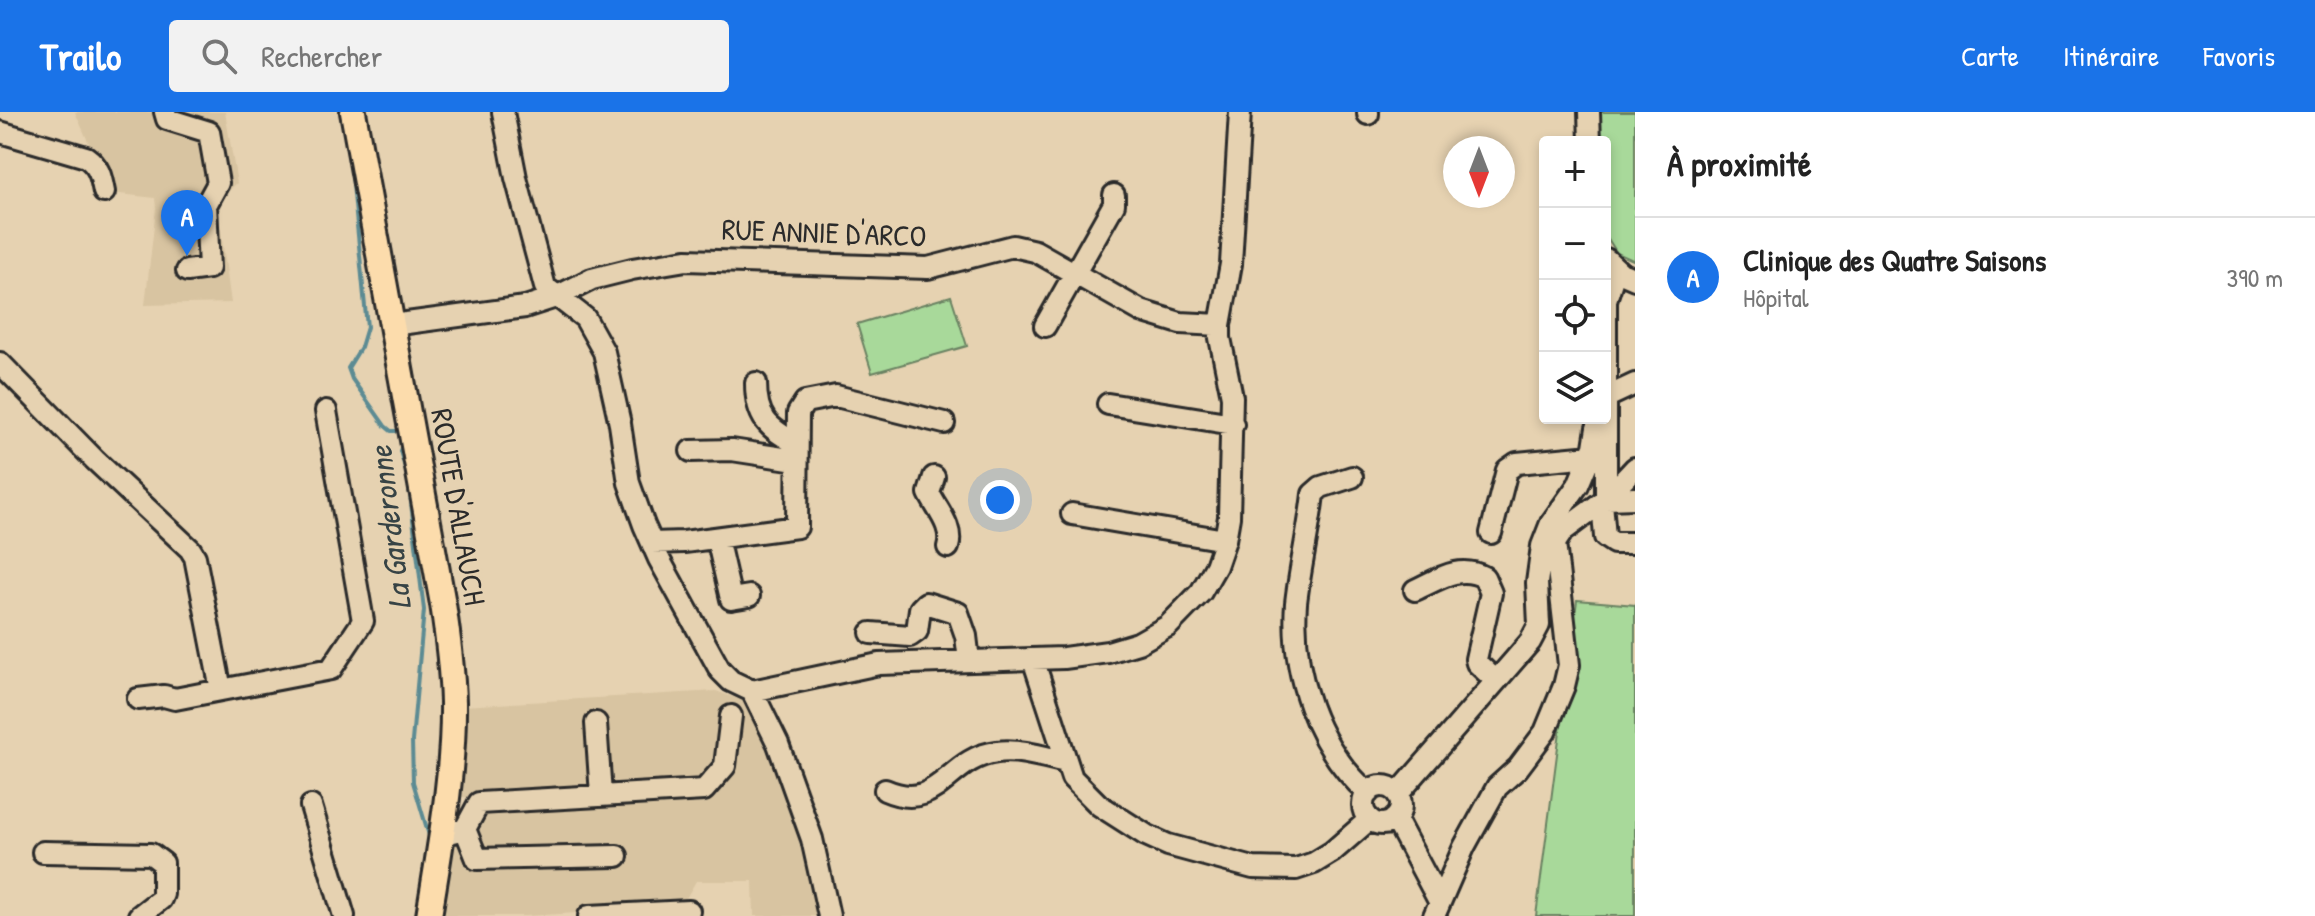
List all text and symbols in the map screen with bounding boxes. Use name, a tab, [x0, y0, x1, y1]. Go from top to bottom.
search box	[169, 20, 729, 92]
text: Trailo	[40, 30, 121, 82]
icon: search	[197, 34, 241, 78]
text: Rechercher	[261, 36, 382, 76]
text: Carte	[1961, 37, 2019, 75]
text: Itinéraire	[2063, 37, 2159, 75]
text: Favoris	[2203, 37, 2275, 75]
north arrow	[1443, 136, 1515, 208]
map controls	[1539, 136, 1611, 424]
button: +	[1539, 136, 1611, 208]
text: À proximité	[1667, 141, 1812, 187]
pin: A	[161, 190, 213, 256]
street label: RUE ANNIE D'ARCO	[721, 208, 927, 256]
button: −	[1539, 208, 1611, 280]
text: Clinique des Quatre Saisons	[1743, 240, 2046, 280]
text: A	[1687, 260, 1699, 295]
text: 390 m	[2227, 260, 2283, 295]
button: locate	[1539, 280, 1611, 352]
text: Hôpital	[1743, 280, 1809, 315]
button: layers	[1539, 352, 1611, 424]
street label: ROUTE D'ALLAUCH	[422, 405, 496, 608]
water label: La Garderonne	[358, 443, 421, 612]
your location	[980, 480, 1020, 520]

